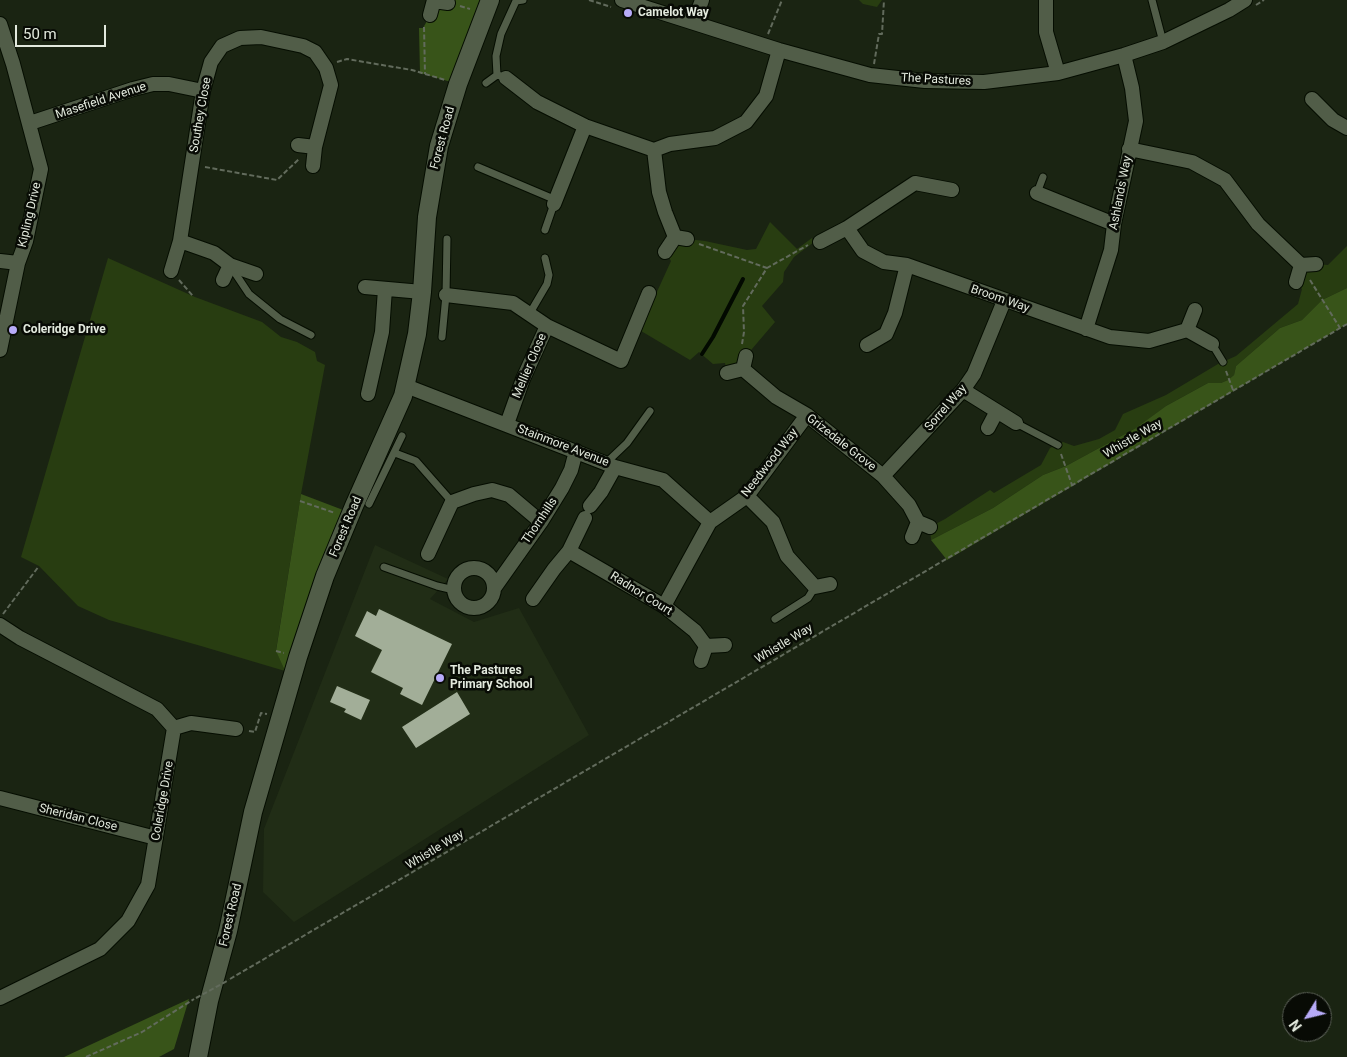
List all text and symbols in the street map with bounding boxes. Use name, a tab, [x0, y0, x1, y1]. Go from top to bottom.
place label: Camelot Way	[638, 6, 709, 20]
marker: Camelot Way	[622, 7, 634, 19]
scale bar	[18, 15, 109, 47]
text: 50 m	[23, 25, 57, 43]
street label: The Pastures	[900, 71, 972, 89]
street label: Southey Close	[187, 76, 215, 154]
street label: Masefield Avenue	[54, 80, 148, 122]
street label: Forest Road	[428, 105, 458, 171]
street label: Ashlands Way	[1107, 155, 1135, 231]
street label: Kipling Drive	[16, 181, 44, 249]
street label: Broom Way	[969, 282, 1031, 316]
place label: Coleridge Drive	[23, 323, 106, 337]
marker: Coleridge Drive	[7, 324, 19, 336]
street label: Mellier Close	[510, 331, 550, 401]
street label: Sorrel Way	[922, 382, 970, 434]
street label: Grizedale Grove	[804, 411, 878, 475]
street label: Whistle Way	[1101, 416, 1165, 462]
street label: Stainmore Avenue	[515, 422, 611, 470]
street label: Needwood Way	[739, 426, 801, 500]
street label: Forest Road	[327, 495, 365, 559]
street label: Thornhills	[519, 495, 561, 547]
street label: Radnor Court	[607, 569, 675, 619]
street label: Whistle Way	[752, 621, 816, 667]
place label: The Pastures Primary School	[450, 664, 533, 692]
marker: The Pastures Primary School	[434, 672, 446, 684]
street label: Coleridge Drive	[149, 760, 177, 842]
street label: Sheridan Close	[37, 801, 119, 835]
street label: Whistle Way	[403, 827, 467, 873]
street label: Forest Road	[217, 882, 245, 948]
north arrow	[1282, 992, 1332, 1042]
text: N	[1286, 1017, 1305, 1034]

